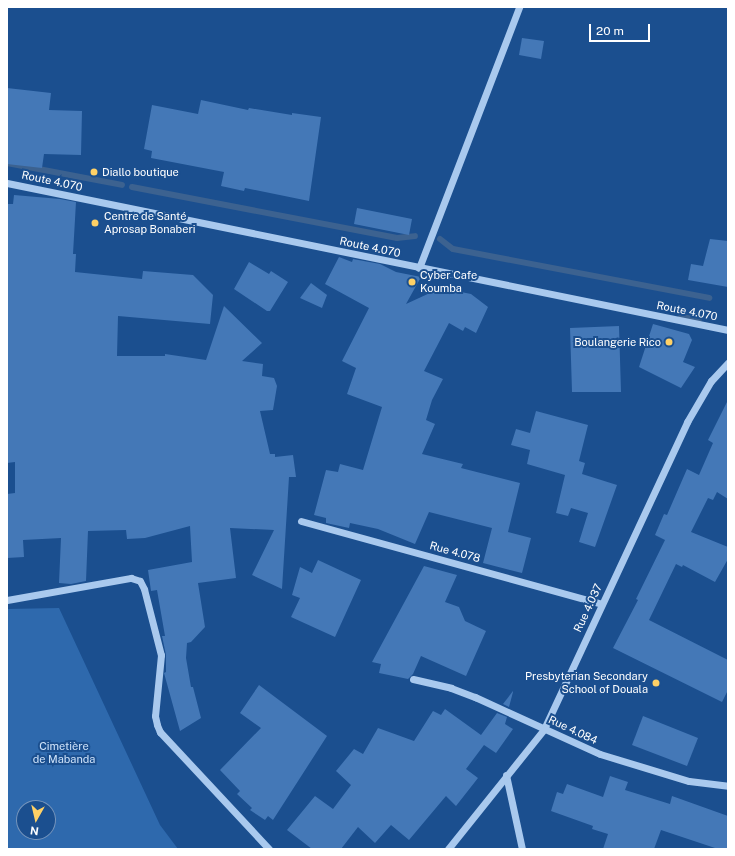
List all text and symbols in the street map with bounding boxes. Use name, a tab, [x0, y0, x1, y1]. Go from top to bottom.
scale bar	[591, 16, 652, 42]
text: 20 m	[596, 24, 624, 38]
place label: Diallo boutique	[102, 165, 179, 179]
marker: Diallo boutique	[89, 167, 99, 177]
street label: Route 4.070	[20, 168, 84, 194]
place label: Centre de Santé Aprosap Bonaberi	[104, 210, 196, 236]
marker: Centre de Santé Aprosap Bonaberi	[89, 217, 101, 229]
street label: Route 4.070	[338, 234, 402, 260]
place label: Cyber Cafe Koumba	[420, 269, 477, 295]
marker: Cyber Cafe Koumba	[407, 277, 417, 287]
street label: Route 4.070	[655, 299, 719, 323]
place label: Boulangerie Rico	[574, 335, 661, 349]
marker: Boulangerie Rico	[664, 337, 674, 347]
street label: Rue 4.078	[428, 539, 482, 565]
street label: Rue 4.037	[571, 582, 605, 634]
place label: Presbyterian Secondary School of Douala	[525, 670, 648, 696]
marker: Presbyterian Secondary School of Douala	[651, 678, 661, 688]
street label: Rue 4.084	[546, 713, 600, 747]
park label: Cimetière de Mabanda	[33, 740, 95, 766]
north arrow	[16, 800, 56, 840]
text: N	[29, 824, 40, 837]

